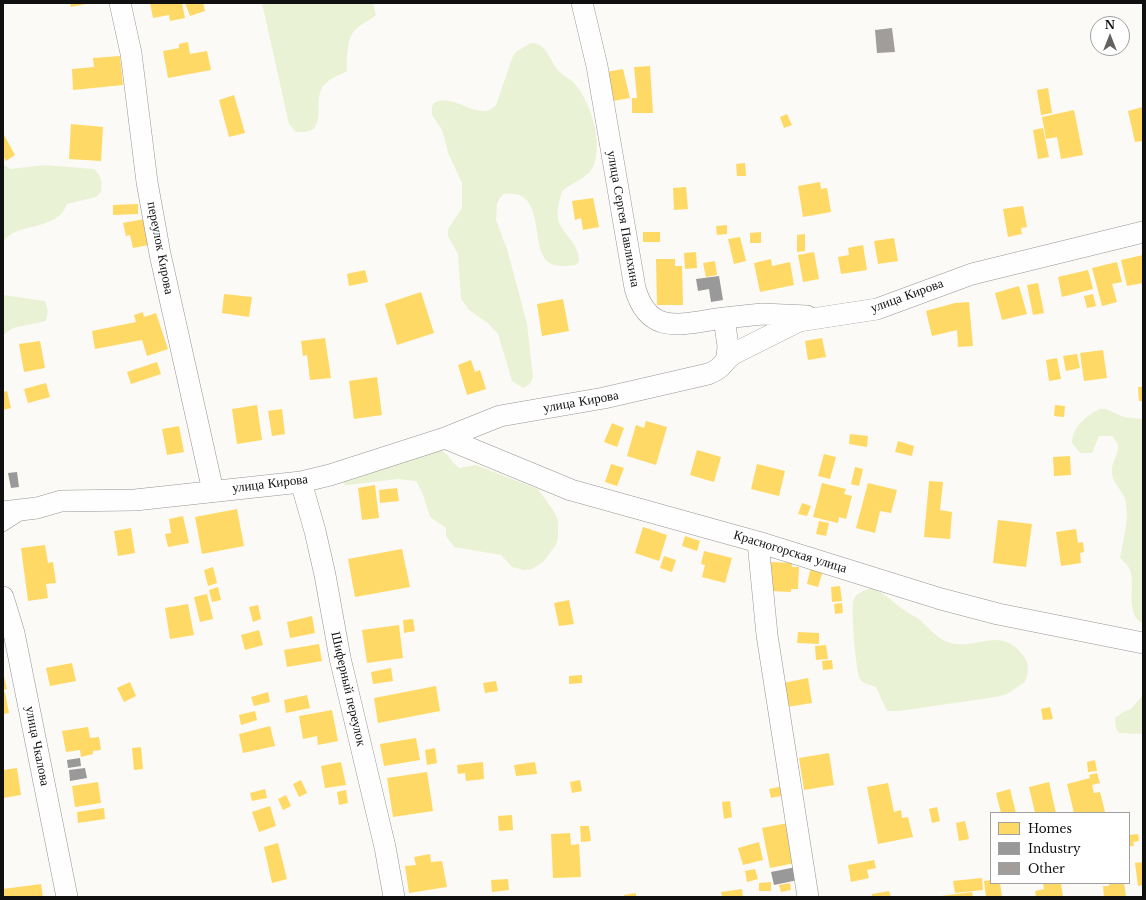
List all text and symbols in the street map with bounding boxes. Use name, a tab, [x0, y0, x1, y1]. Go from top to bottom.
north arrow	[1090, 16, 1130, 56]
text: N	[1105, 18, 1115, 32]
street label: улица Сергея Павлихина	[603, 150, 643, 288]
street label: переулок Кирова	[143, 200, 177, 296]
street label: улица Кирова	[869, 276, 945, 316]
street label: улица Кирова	[542, 388, 620, 416]
street label: улица Кирова	[231, 472, 309, 496]
street label: Красногорская улица	[731, 527, 849, 577]
street label: Шиферный переулок	[327, 630, 369, 748]
street label: улица Чкалова	[22, 705, 52, 787]
legend	[990, 812, 1130, 884]
text: Homes	[1028, 821, 1072, 836]
text: Industry	[1028, 841, 1081, 856]
text: Other	[1028, 861, 1065, 876]

